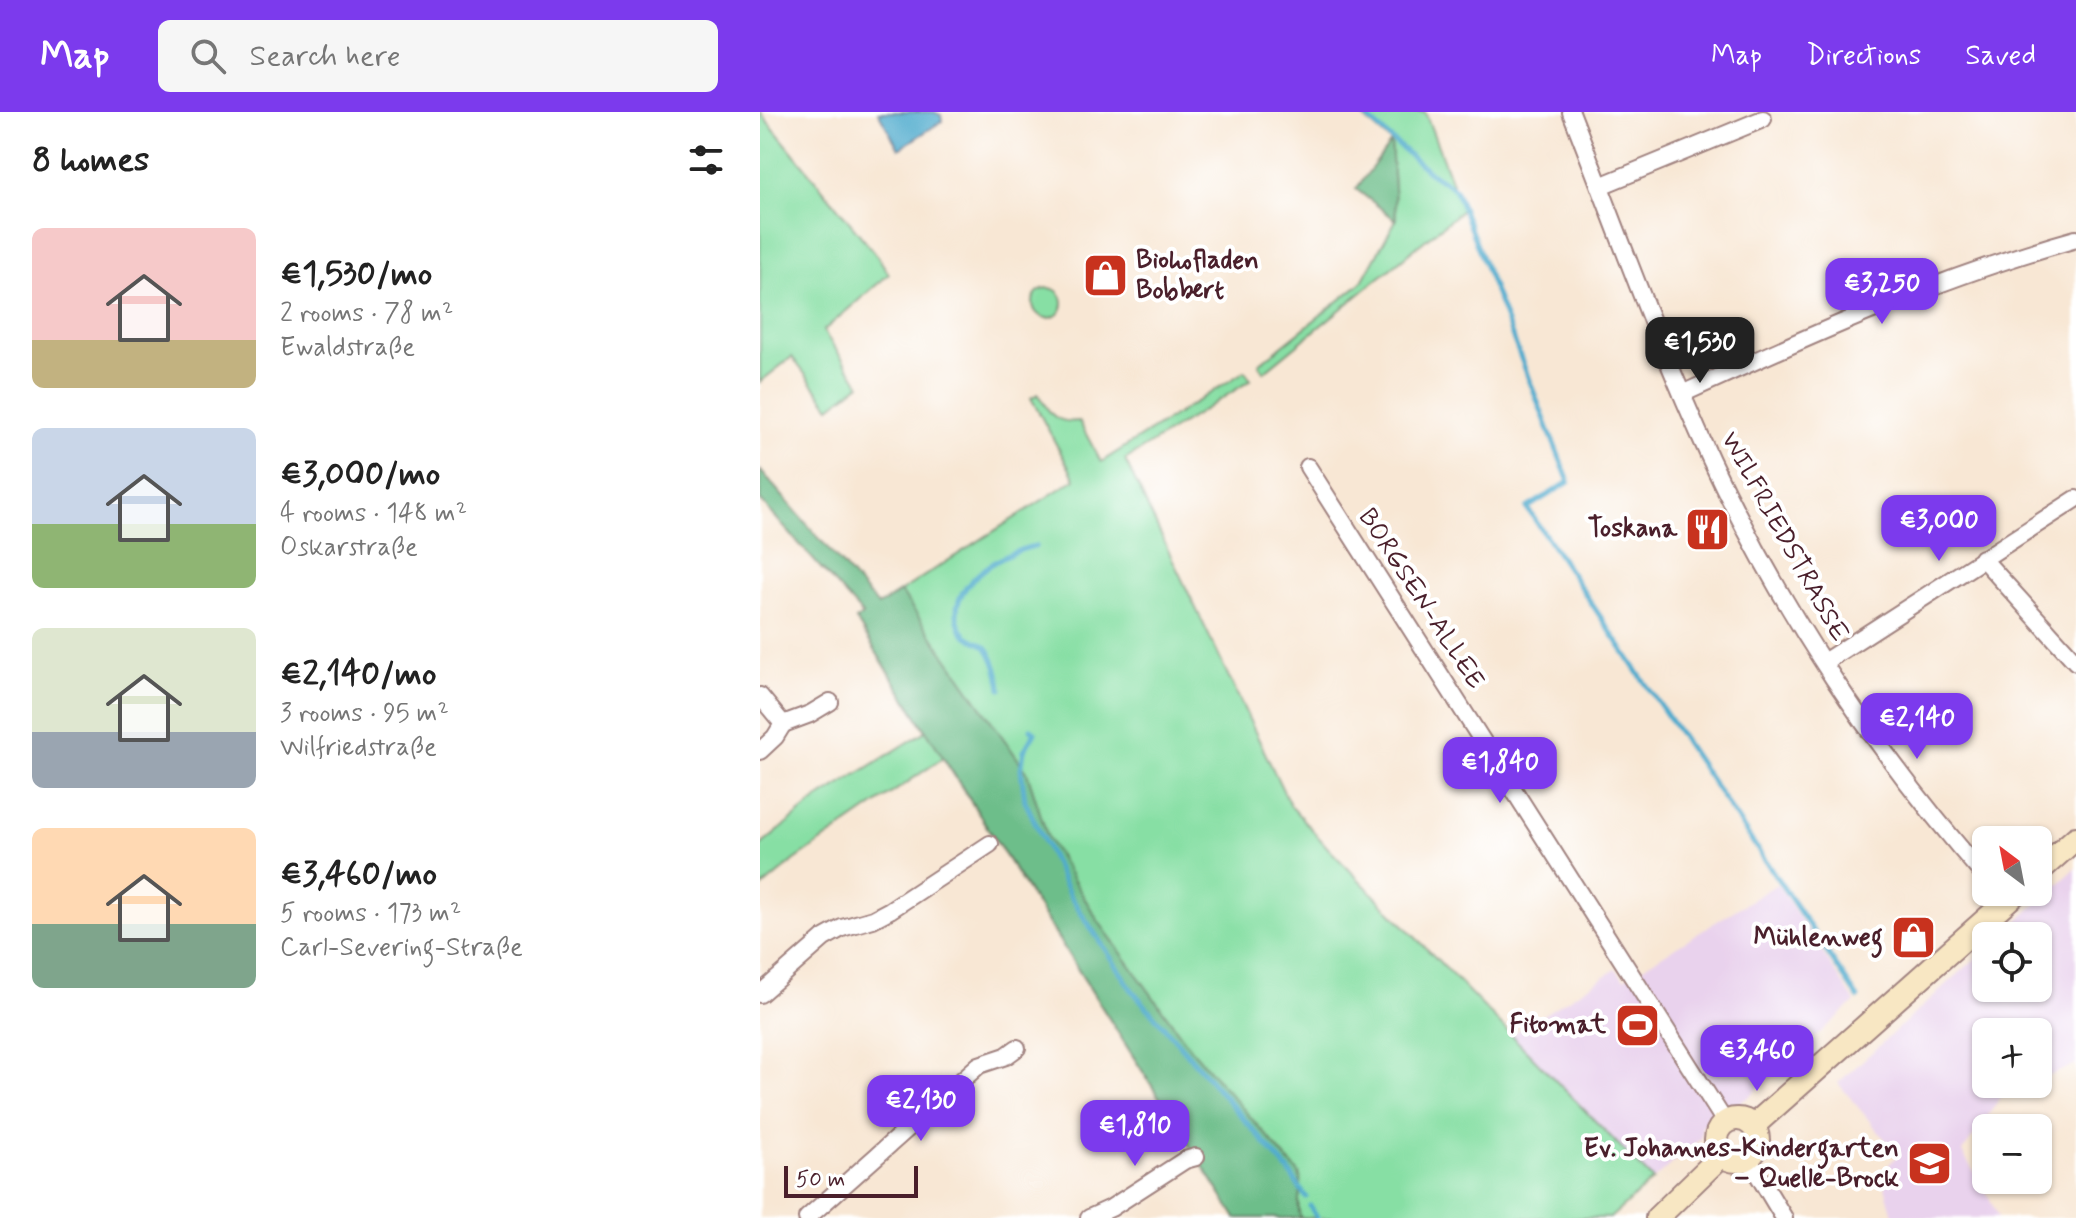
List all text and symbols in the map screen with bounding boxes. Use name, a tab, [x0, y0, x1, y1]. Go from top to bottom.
search box	[158, 20, 718, 92]
text: Map	[40, 32, 110, 81]
icon: search	[186, 34, 230, 78]
text: Search here	[250, 37, 401, 76]
text: Map	[1711, 38, 1762, 75]
text: Directions	[1806, 38, 1921, 75]
text: Saved	[1965, 38, 2036, 75]
text: 8 homes	[32, 138, 149, 183]
icon: filters	[684, 138, 728, 182]
place label: Biohofladen Bobbert	[1136, 244, 1259, 308]
text: €1,530/mo	[280, 252, 432, 297]
shop icon: Biohofladen Bobbert	[1081, 252, 1129, 300]
pin: €3,250	[1817, 258, 1947, 326]
icon: home	[96, 260, 192, 356]
text: €3,250	[1843, 267, 1921, 301]
text: 2 rooms · 78 m²	[280, 297, 453, 331]
pin: €1,530	[1635, 317, 1765, 385]
text: €1,530	[1663, 326, 1737, 360]
text: Ewaldstraße	[280, 331, 415, 365]
street label: WILFRIEDSTRASSE	[1712, 426, 1856, 648]
text: €3,000/mo	[280, 452, 440, 497]
icon: home	[96, 460, 192, 556]
pin: €3,000	[1874, 495, 2004, 563]
text: 4 rooms · 148 m²	[280, 497, 467, 531]
street label: BORGSEN-ALLEE	[1350, 502, 1492, 696]
text: €3,000	[1899, 504, 1979, 538]
restaurant icon: Toskana	[1684, 505, 1732, 553]
place label: Toskana	[1588, 512, 1678, 546]
text: Oskarstraße	[280, 531, 418, 565]
text: €2,140/mo	[280, 652, 436, 697]
icon: home	[96, 660, 192, 756]
pin: €2,140	[1852, 693, 1982, 761]
text: 3 rooms · 95 m²	[280, 697, 449, 731]
text: €2,140	[1879, 702, 1955, 736]
text: Wilfriedstraße	[280, 731, 437, 765]
pin: €1,840	[1435, 737, 1565, 805]
text: €1,840	[1461, 746, 1539, 780]
north arrow	[1972, 826, 2052, 906]
map controls	[1972, 826, 2052, 1194]
text: €3,460/mo	[280, 852, 437, 897]
icon: home	[96, 860, 192, 956]
text: 5 rooms · 173 m²	[280, 897, 461, 931]
shop icon: Mühlenweg	[1890, 914, 1938, 962]
place label: Mühlenweg	[1754, 921, 1883, 958]
button: locate	[1972, 922, 2052, 1002]
text: Carl-Severing-Straße	[280, 931, 523, 965]
sports icon: Fitomat	[1613, 1001, 1661, 1049]
place label: Fitomat	[1509, 1008, 1607, 1042]
button: +	[1972, 1018, 2052, 1098]
pin: €3,460	[1692, 1025, 1822, 1093]
text: €3,460	[1718, 1034, 1796, 1068]
pin: €2,130	[856, 1075, 986, 1143]
text: €2,130	[885, 1084, 957, 1118]
pin: €1,810	[1070, 1100, 1200, 1168]
text: €1,810	[1098, 1109, 1172, 1143]
button: −	[1972, 1114, 2052, 1194]
place label: Ev. Johannes-Kindergarten – Quelle-Brock	[1583, 1132, 1899, 1196]
school or university icon: Ev. Johannes-Kindergarten – Quelle-Brock	[1906, 1140, 1954, 1188]
scale bar	[784, 1162, 918, 1198]
text: 50 m	[796, 1166, 845, 1194]

